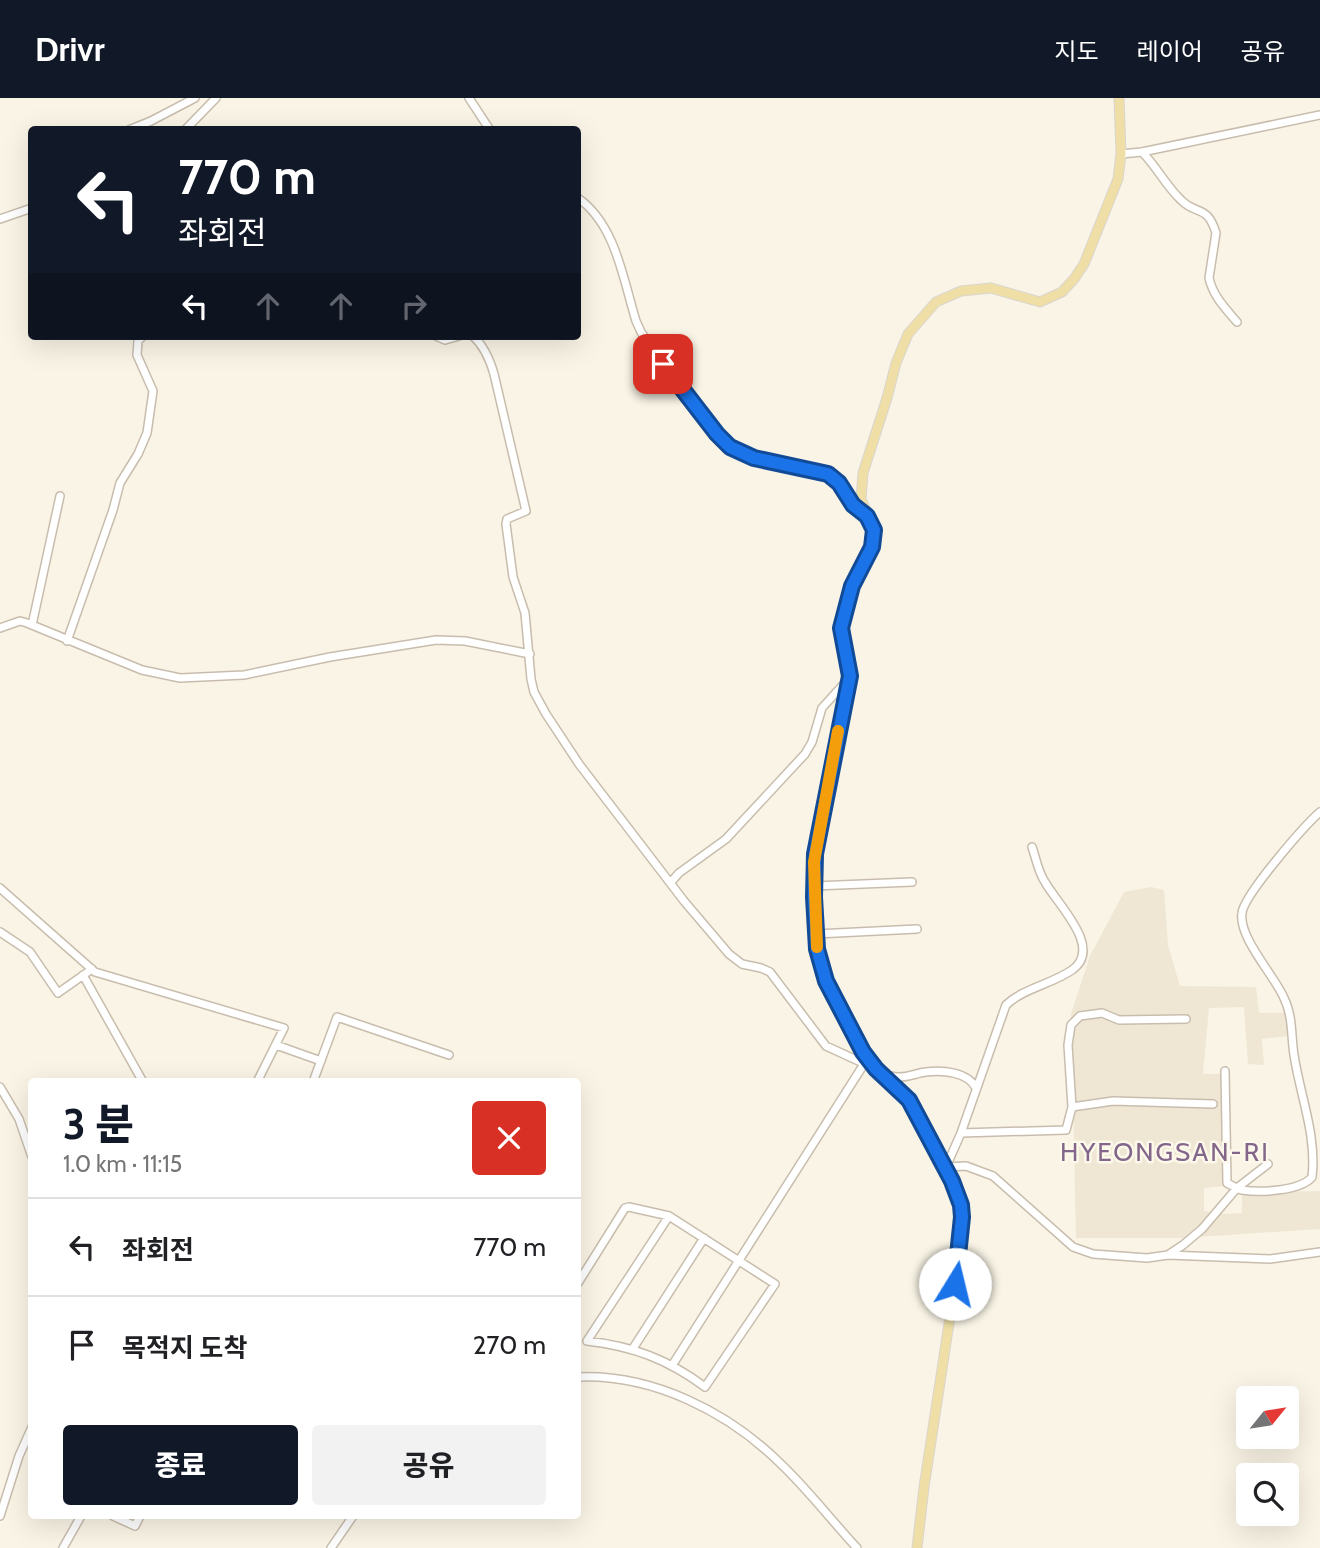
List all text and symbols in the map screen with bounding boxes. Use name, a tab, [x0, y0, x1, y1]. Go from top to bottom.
text: Drivr	[35, 29, 105, 69]
text: 지도	[1054, 37, 1099, 66]
text: 레이어	[1137, 37, 1203, 66]
text: 공유	[1241, 37, 1285, 66]
text: 770 m	[178, 147, 316, 206]
icon: left	[63, 154, 154, 245]
text: 좌회전	[178, 213, 266, 252]
icon: left	[176, 287, 214, 325]
icon: ahead	[249, 287, 287, 325]
icon: ahead	[322, 287, 360, 325]
icon: right	[395, 287, 433, 325]
pin	[633, 334, 693, 394]
icon: arrive	[644, 345, 682, 383]
text: 3 분	[63, 1098, 134, 1150]
button: close	[472, 1101, 546, 1175]
district label: HYEONGSAN-RI	[1060, 1136, 1270, 1168]
text: 1.0 km · 11:15	[63, 1150, 182, 1178]
icon: left	[63, 1228, 101, 1266]
text: 770 m	[473, 1231, 546, 1263]
text: 좌회전	[122, 1234, 194, 1266]
position arrow	[918, 1247, 992, 1321]
icon: arrive	[63, 1326, 101, 1364]
text: 270 m	[473, 1329, 546, 1361]
text: 목적지 도착	[122, 1332, 247, 1364]
north arrow	[1236, 1386, 1298, 1449]
map controls	[1236, 1386, 1299, 1526]
button: 종료	[63, 1425, 298, 1505]
button: 공유	[312, 1425, 546, 1505]
button: search	[1236, 1463, 1299, 1526]

